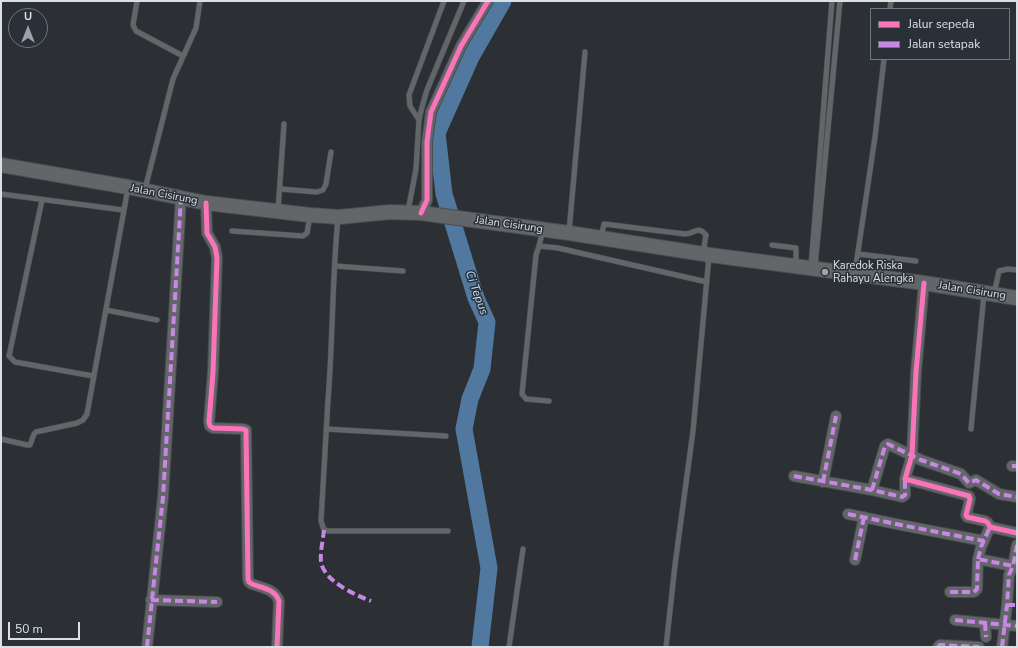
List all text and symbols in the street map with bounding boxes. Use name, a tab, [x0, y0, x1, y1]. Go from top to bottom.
north arrow	[8, 8, 48, 48]
legend	[870, 8, 1010, 60]
text: U	[24, 9, 32, 24]
text: Jalur sepeda	[908, 16, 975, 32]
text: Jalan setapak	[908, 36, 980, 52]
street label: Jalan Cisirung	[129, 182, 199, 208]
street label: Jalan Cisirung	[474, 214, 544, 236]
place label: Karedok Riska Rahayu Alengka	[833, 259, 914, 285]
marker: Karedok Riska Rahayu Alengka	[820, 267, 830, 277]
water label: Ci Tepus	[461, 269, 491, 317]
street label: Jalan Cisirung	[937, 279, 1007, 303]
scale bar	[10, 614, 82, 640]
text: 50 m	[15, 621, 43, 637]

